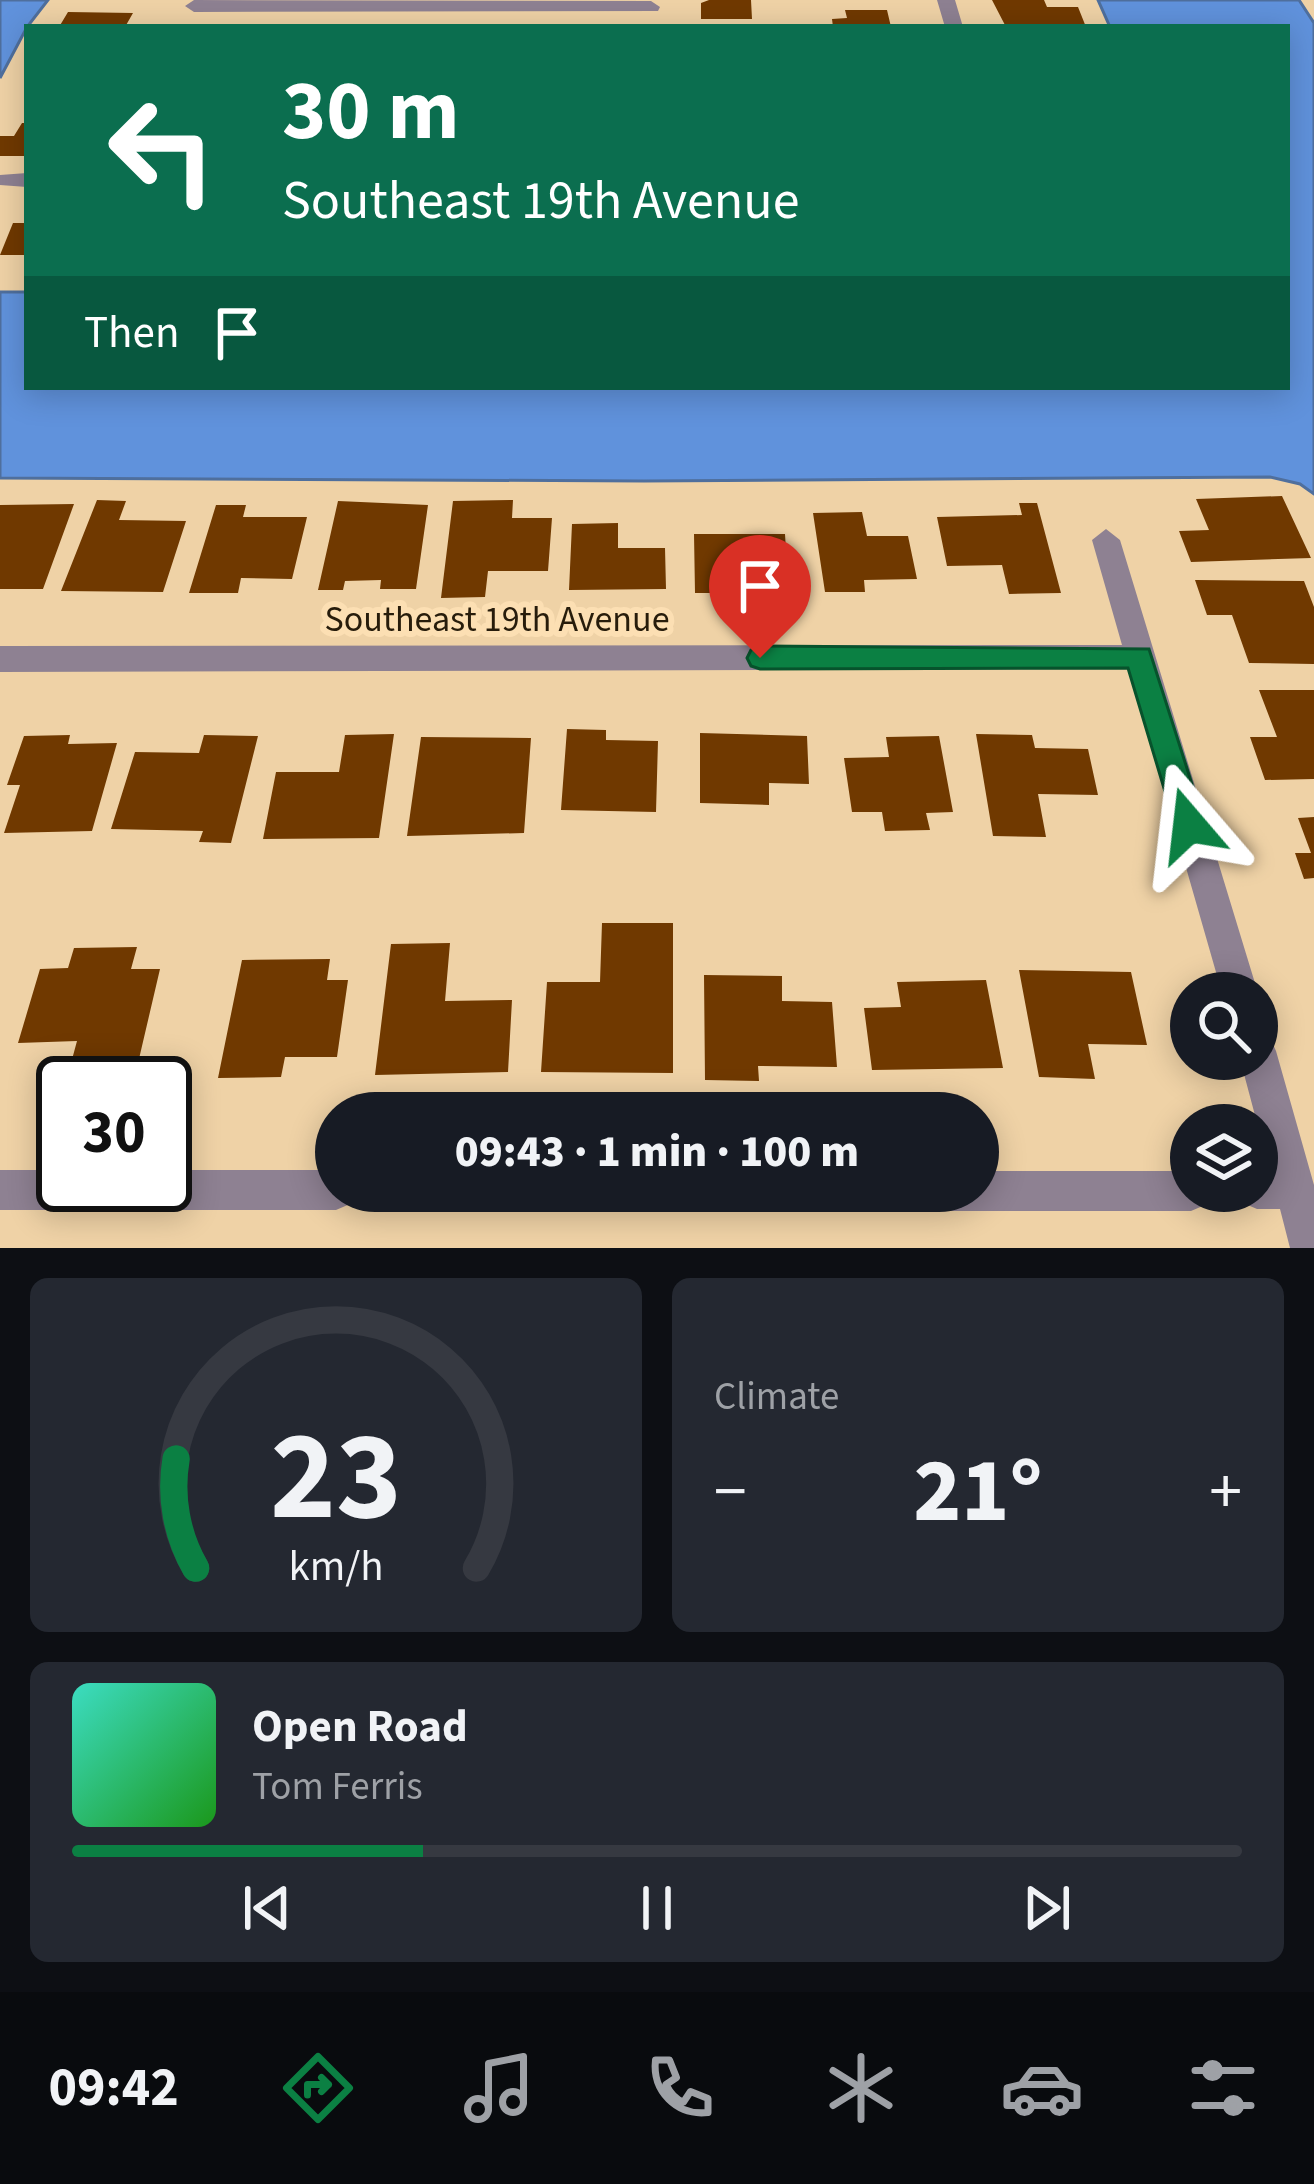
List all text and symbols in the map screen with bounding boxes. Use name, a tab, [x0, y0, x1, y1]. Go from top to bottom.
text: 30 m	[282, 52, 460, 172]
icon: left	[84, 72, 240, 228]
text: Southeast 19th Avenue	[282, 163, 800, 240]
icon: arrive	[204, 300, 270, 366]
text: Then	[84, 301, 180, 365]
pin	[709, 535, 811, 658]
icon: arrive	[727, 553, 793, 619]
street label: Southeast 19th Avenue	[325, 594, 670, 645]
position arrow	[1126, 762, 1252, 888]
map controls	[1170, 972, 1278, 1212]
button: search	[1170, 972, 1278, 1080]
speed limit sign: 30	[36, 1056, 192, 1212]
button: layers	[1170, 1104, 1278, 1212]
text: 09:43 · 1 min · 100 m	[455, 1120, 859, 1184]
text: Climate	[714, 1369, 839, 1425]
text: 23	[270, 1389, 402, 1567]
text: 21°	[913, 1428, 1043, 1556]
text: −	[714, 1445, 747, 1539]
text: +	[1209, 1445, 1242, 1539]
text: km/h	[288, 1536, 384, 1597]
text: Open Road	[252, 1695, 468, 1759]
text: Tom Ferris	[252, 1759, 423, 1815]
icon: previous	[234, 1875, 300, 1941]
icon: pause	[624, 1875, 690, 1941]
icon: next	[1014, 1875, 1080, 1941]
icon: directions	[276, 2046, 360, 2130]
icon: music	[457, 2046, 541, 2130]
icon: phone	[638, 2046, 722, 2130]
icon: climate	[819, 2046, 903, 2130]
icon: car	[1000, 2046, 1084, 2130]
icon: filters	[1181, 2046, 1265, 2130]
text: 09:42	[49, 2050, 179, 2127]

